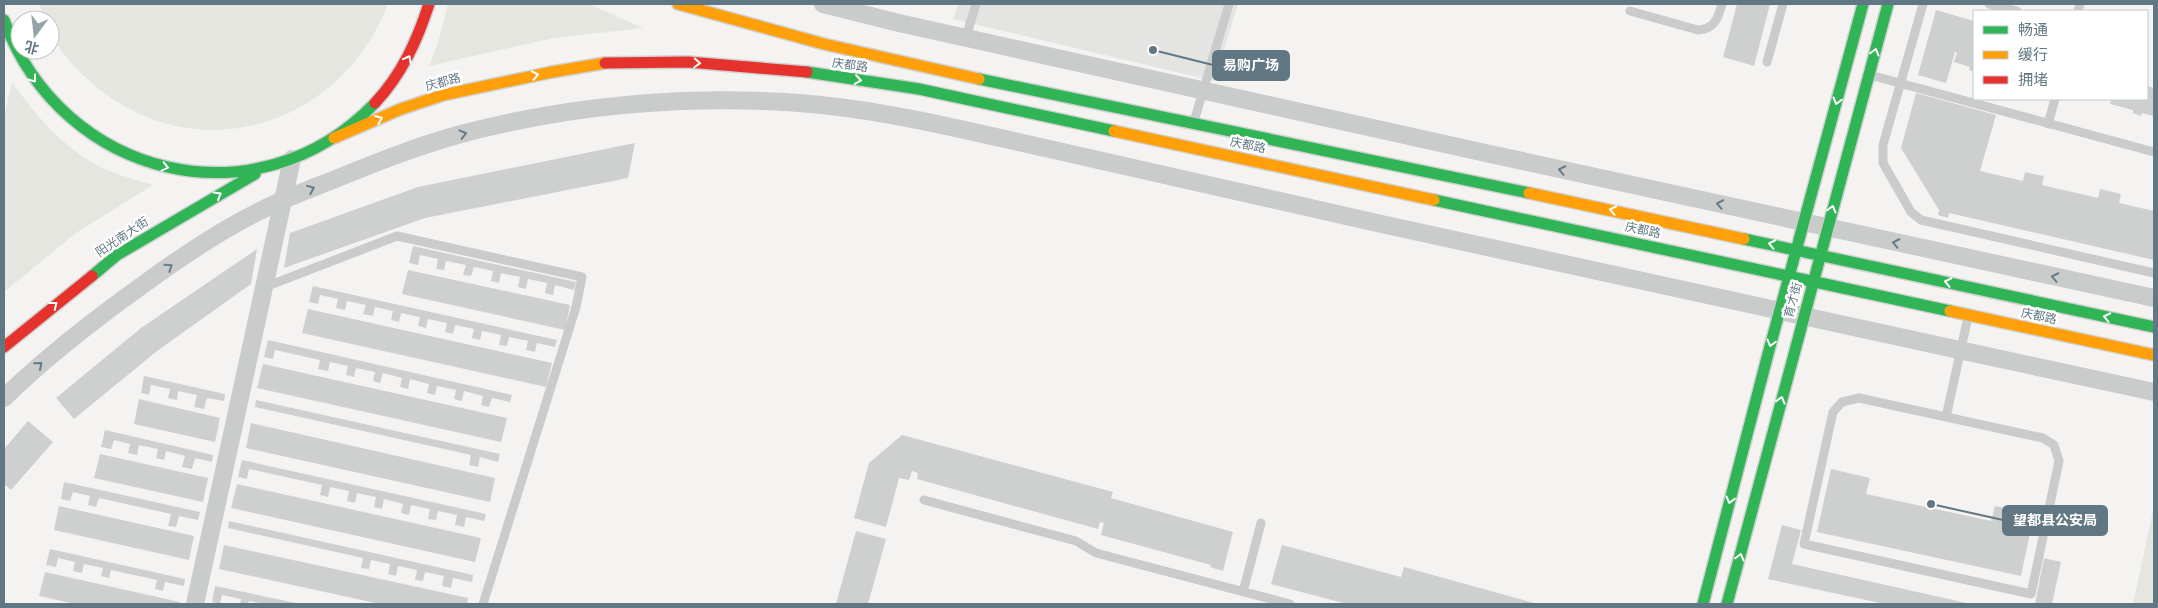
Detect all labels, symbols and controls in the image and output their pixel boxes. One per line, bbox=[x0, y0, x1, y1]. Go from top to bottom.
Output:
north arrow bbox=[10, 10, 60, 60]
legend bbox=[1973, 10, 2148, 100]
text: 畅通 bbox=[2018, 21, 2048, 38]
text: 北 bbox=[23, 38, 40, 57]
text: 缓行 bbox=[2018, 46, 2048, 63]
one-way arrow bbox=[1869, 48, 1880, 57]
callout: 易购广场 bbox=[1213, 51, 1289, 80]
one-way arrow bbox=[402, 55, 412, 64]
street label: 庆都路 bbox=[831, 56, 869, 74]
text: 易购广场 bbox=[1223, 57, 1279, 73]
one-way arrow bbox=[693, 58, 701, 69]
one-way arrow bbox=[531, 70, 540, 81]
street label: 庆都路 bbox=[424, 71, 462, 93]
text: 拥堵 bbox=[2018, 71, 2048, 88]
one-way arrow bbox=[28, 73, 36, 82]
one-way arrow bbox=[855, 74, 863, 85]
one-way arrow bbox=[1832, 97, 1843, 106]
one-way arrow bbox=[374, 115, 383, 125]
one-way arrow bbox=[459, 129, 467, 139]
street label: 庆都路 bbox=[1229, 134, 1267, 156]
one-way arrow bbox=[161, 161, 170, 172]
one-way arrow bbox=[1557, 165, 1566, 175]
one-way arrow bbox=[306, 185, 315, 195]
one-way arrow bbox=[213, 191, 222, 201]
one-way arrow bbox=[1716, 199, 1725, 210]
one-way arrow bbox=[1609, 205, 1617, 216]
one-way arrow bbox=[1827, 206, 1837, 214]
street label: 阳光南大街 bbox=[93, 214, 151, 260]
street label: 庆都路 bbox=[1624, 219, 1662, 241]
one-way arrow bbox=[1892, 238, 1901, 249]
one-way arrow bbox=[1767, 239, 1776, 250]
one-way arrow bbox=[163, 264, 172, 273]
one-way arrow bbox=[2051, 272, 2060, 283]
one-way arrow bbox=[1943, 277, 1952, 288]
street label: 育才街 bbox=[1782, 281, 1804, 319]
one-way arrow bbox=[48, 302, 57, 310]
street label: 庆都路 bbox=[2020, 305, 2058, 327]
one-way arrow bbox=[2102, 312, 2111, 323]
one-way arrow bbox=[1766, 338, 1777, 347]
one-way arrow bbox=[34, 362, 43, 371]
one-way arrow bbox=[1775, 396, 1785, 404]
one-way arrow bbox=[1725, 495, 1736, 504]
callout: 望都县公安局 bbox=[2003, 506, 2107, 535]
text: 望都县公安局 bbox=[2013, 512, 2097, 528]
one-way arrow bbox=[1734, 554, 1744, 562]

